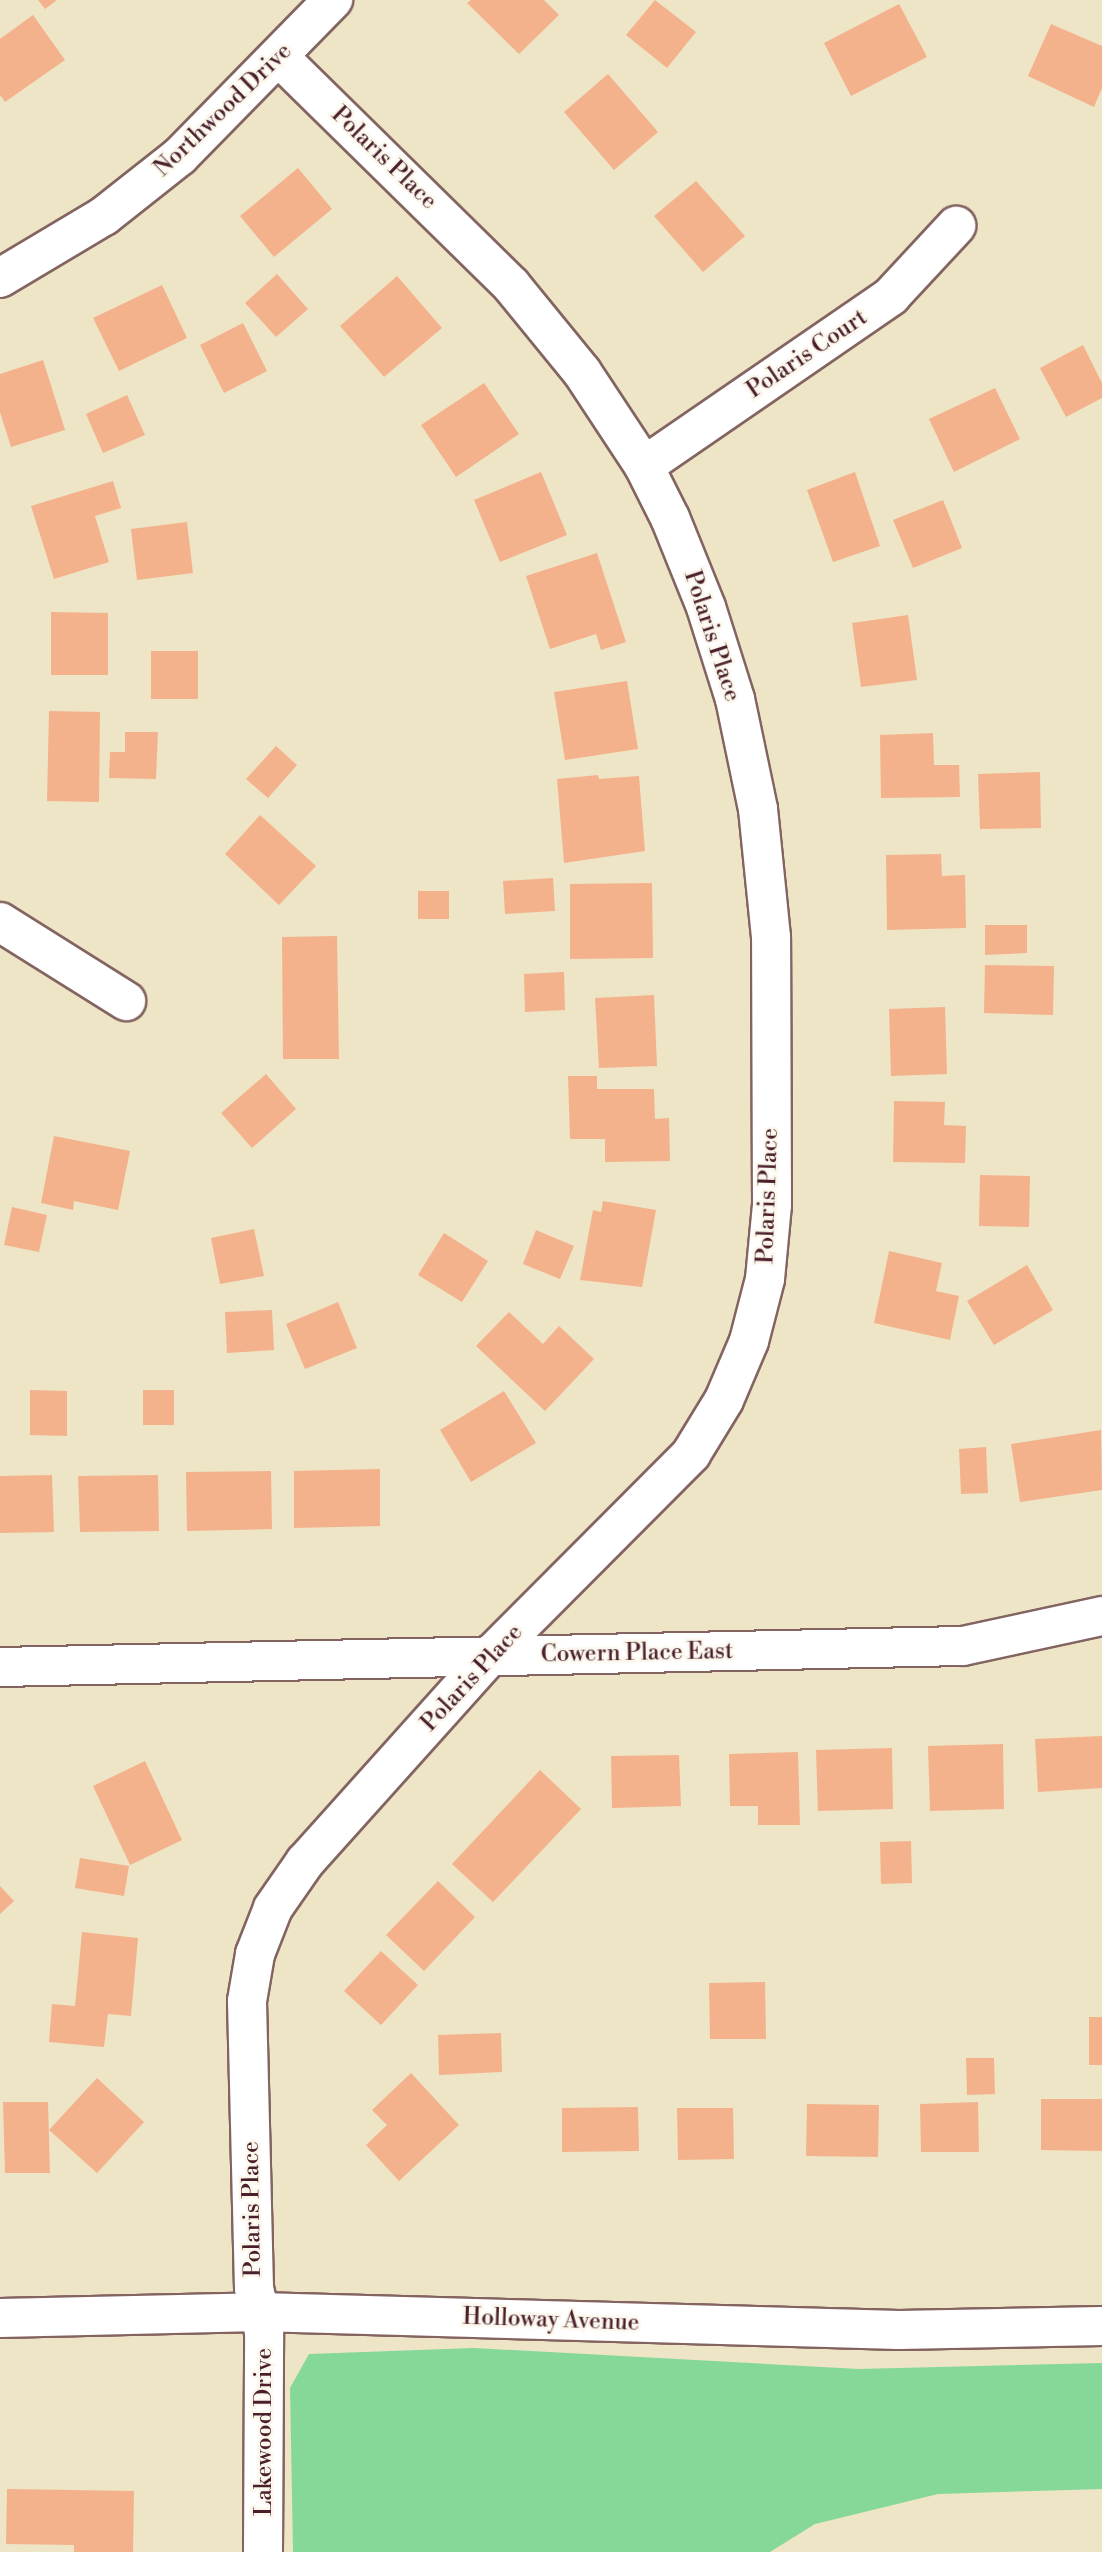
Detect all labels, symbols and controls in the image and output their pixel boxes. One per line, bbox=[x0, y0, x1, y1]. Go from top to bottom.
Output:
street label: Northwood Drive bbox=[149, 37, 297, 183]
street label: Polaris Place bbox=[326, 101, 442, 215]
street label: Polaris Court bbox=[742, 304, 872, 404]
street label: Polaris Place bbox=[678, 567, 746, 705]
street label: Polaris Place bbox=[752, 1128, 784, 1264]
street label: Polaris Place bbox=[416, 1619, 528, 1737]
street label: Cowern Place East bbox=[541, 1638, 733, 1668]
street label: Polaris Place bbox=[237, 2141, 267, 2277]
street label: Holloway Avenue bbox=[462, 2303, 640, 2337]
street label: Lakewood Drive bbox=[250, 2348, 278, 2516]

